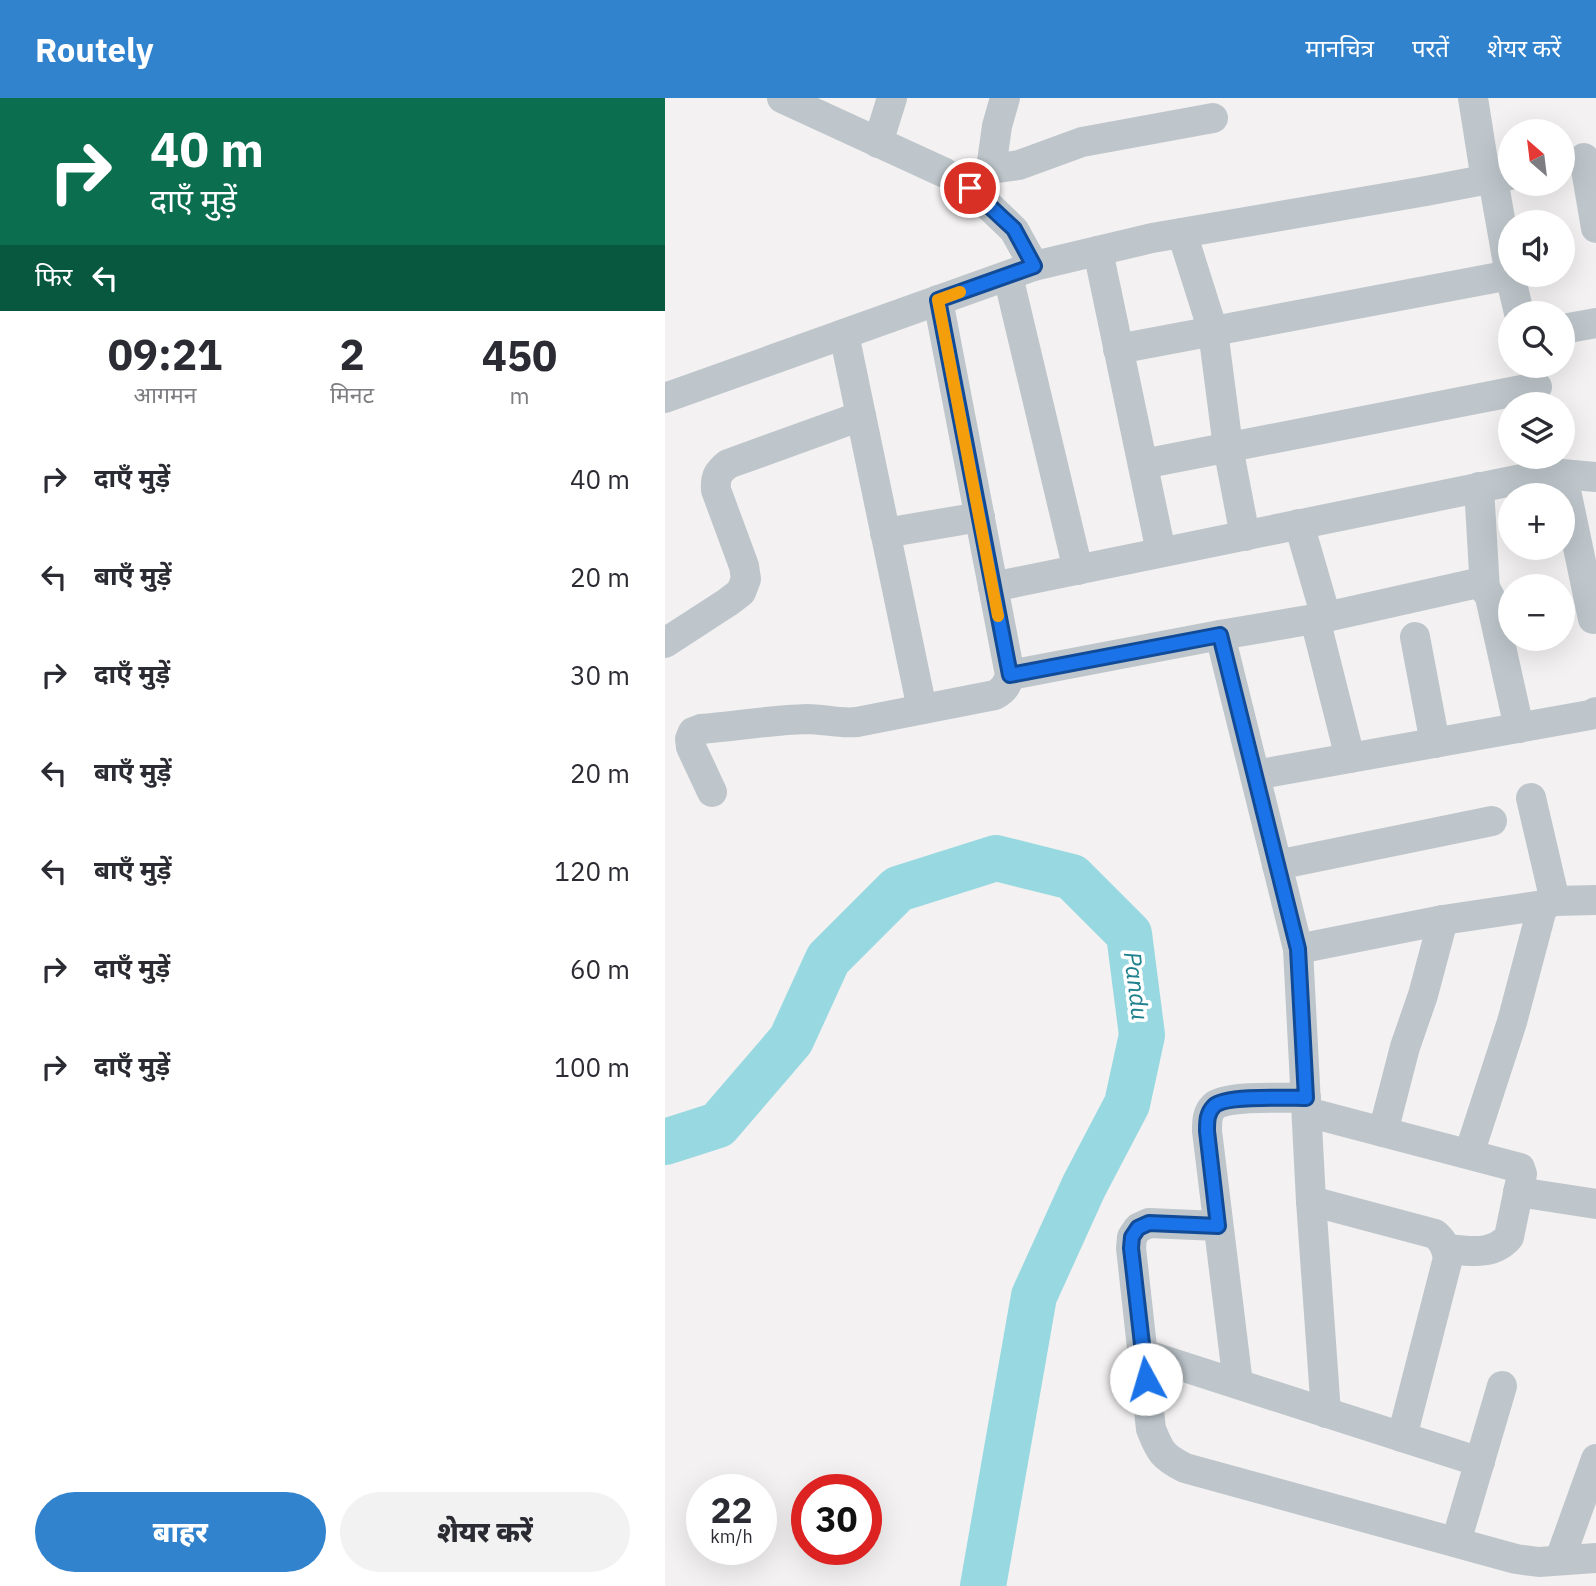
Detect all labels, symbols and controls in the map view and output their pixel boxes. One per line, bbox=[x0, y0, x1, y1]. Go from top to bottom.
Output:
text: Routely bbox=[35, 28, 154, 71]
text: मानचित्र bbox=[1305, 32, 1374, 64]
text: परतें bbox=[1412, 32, 1449, 64]
text: शेयर करें bbox=[1487, 32, 1561, 64]
text: 40 m bbox=[150, 117, 264, 180]
north arrow bbox=[1498, 119, 1575, 196]
map controls bbox=[1498, 119, 1575, 651]
icon: right bbox=[35, 126, 126, 217]
pin bbox=[940, 158, 1000, 218]
icon: arrive bbox=[951, 169, 989, 207]
text: दाएँ मुड़ें bbox=[150, 179, 237, 221]
button: sound bbox=[1498, 210, 1575, 287]
text: फिर bbox=[35, 259, 72, 293]
icon: left bbox=[86, 259, 124, 297]
button: search bbox=[1498, 301, 1575, 378]
text: 09:21 bbox=[108, 327, 222, 382]
text: 2 bbox=[339, 327, 365, 382]
text: 450 bbox=[482, 328, 557, 383]
text: आगमन bbox=[134, 379, 196, 409]
text: मिनट bbox=[330, 379, 374, 409]
text: m bbox=[509, 380, 530, 410]
button: layers bbox=[1498, 392, 1575, 469]
icon: right bbox=[35, 460, 73, 498]
text: दाएँ मुड़ें bbox=[94, 460, 170, 494]
text: 40 m bbox=[570, 462, 630, 496]
button: + bbox=[1498, 483, 1575, 560]
icon: left bbox=[35, 558, 73, 596]
text: बाएँ मुड़ें bbox=[94, 558, 171, 592]
text: 20 m bbox=[570, 560, 630, 594]
button: − bbox=[1498, 574, 1575, 651]
icon: right bbox=[35, 656, 73, 694]
text: दाएँ मुड़ें bbox=[94, 656, 170, 690]
text: 30 m bbox=[570, 658, 630, 692]
icon: left bbox=[35, 754, 73, 792]
text: बाएँ मुड़ें bbox=[94, 754, 171, 788]
text: 20 m bbox=[570, 756, 630, 790]
icon: left bbox=[35, 852, 73, 890]
text: बाएँ मुड़ें bbox=[94, 852, 171, 886]
text: 120 m bbox=[554, 854, 630, 888]
icon: right bbox=[35, 950, 73, 988]
text: दाएँ मुड़ें bbox=[94, 950, 170, 984]
water label: Pandu bbox=[1117, 950, 1157, 1022]
text: 60 m bbox=[570, 952, 630, 986]
icon: right bbox=[35, 1048, 73, 1086]
text: दाएँ मुड़ें bbox=[94, 1048, 170, 1082]
text: 100 m bbox=[554, 1050, 630, 1084]
position arrow bbox=[1109, 1342, 1183, 1416]
speed limit sign: 30 bbox=[791, 1474, 882, 1565]
text: 22 bbox=[710, 1487, 753, 1533]
button: बाहर bbox=[35, 1492, 326, 1572]
button: शेयर करें bbox=[340, 1492, 630, 1572]
text: km/h bbox=[710, 1525, 753, 1548]

